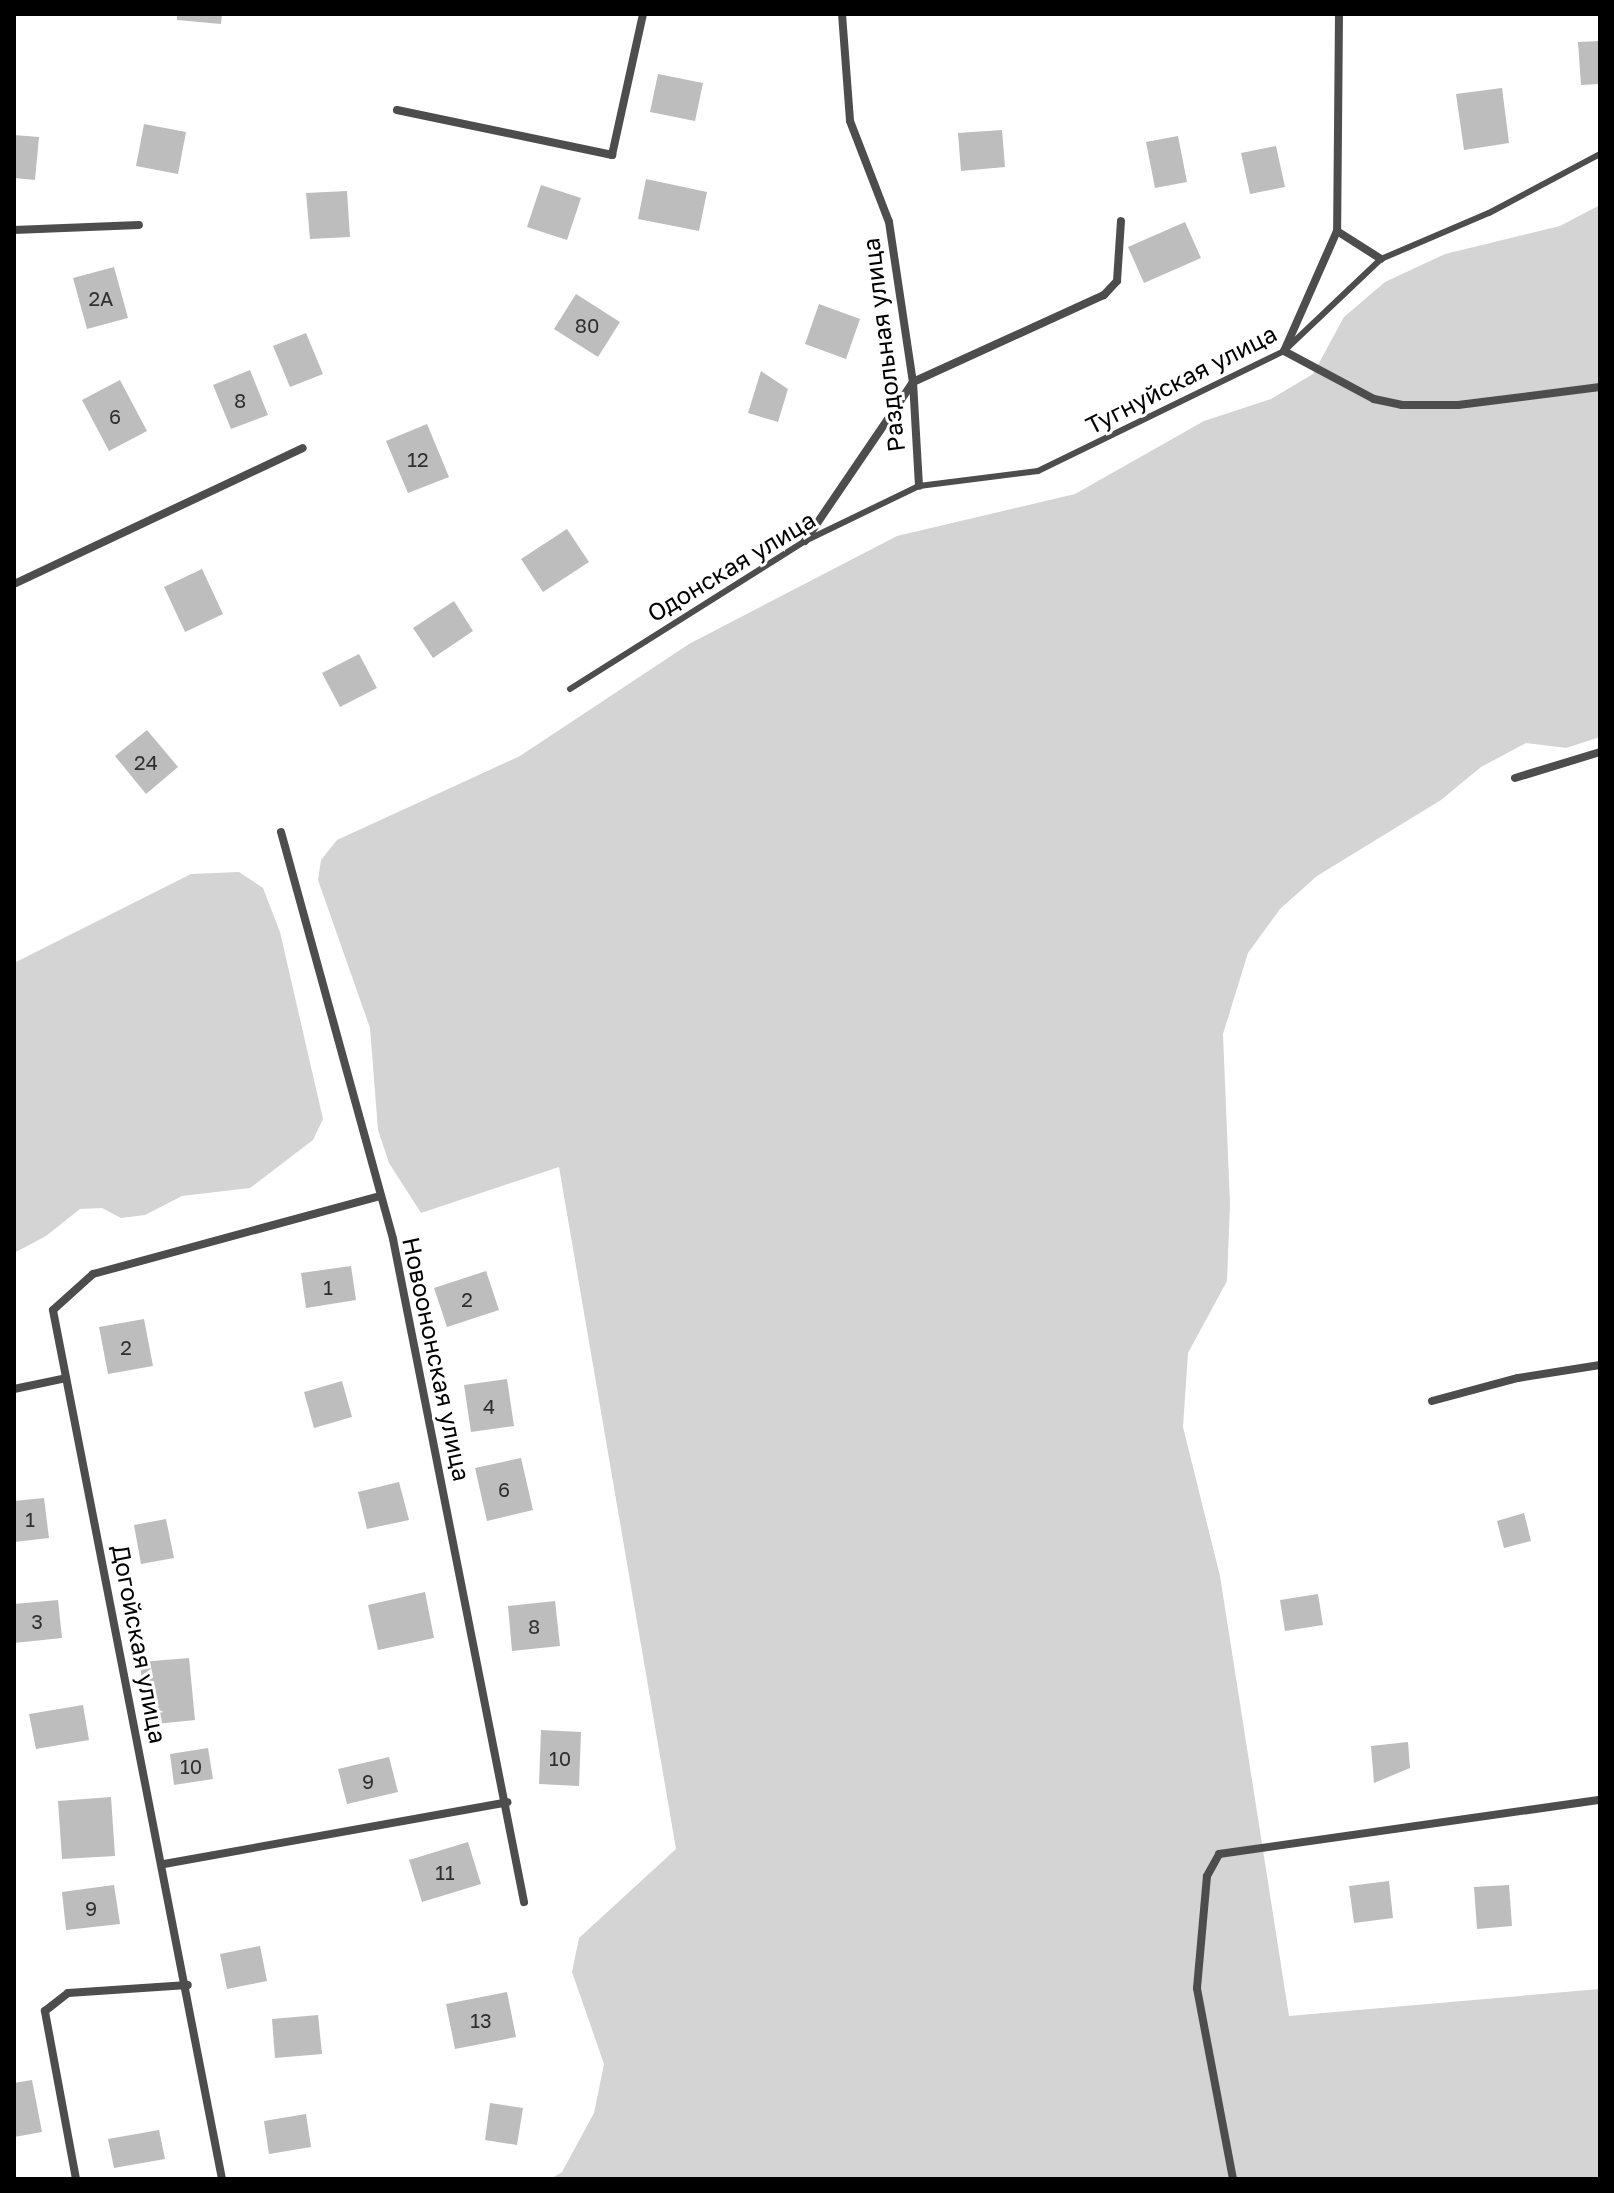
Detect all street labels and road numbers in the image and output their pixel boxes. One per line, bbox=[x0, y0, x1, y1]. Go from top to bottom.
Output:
street label: Раздольная улица bbox=[856, 236, 910, 454]
street label: Тугнуйская улица bbox=[1081, 318, 1281, 440]
street label: Одонская улица bbox=[642, 505, 820, 627]
street label: Новоононская улица bbox=[397, 1234, 477, 1484]
street label: Догойская улица bbox=[107, 1542, 173, 1746]

